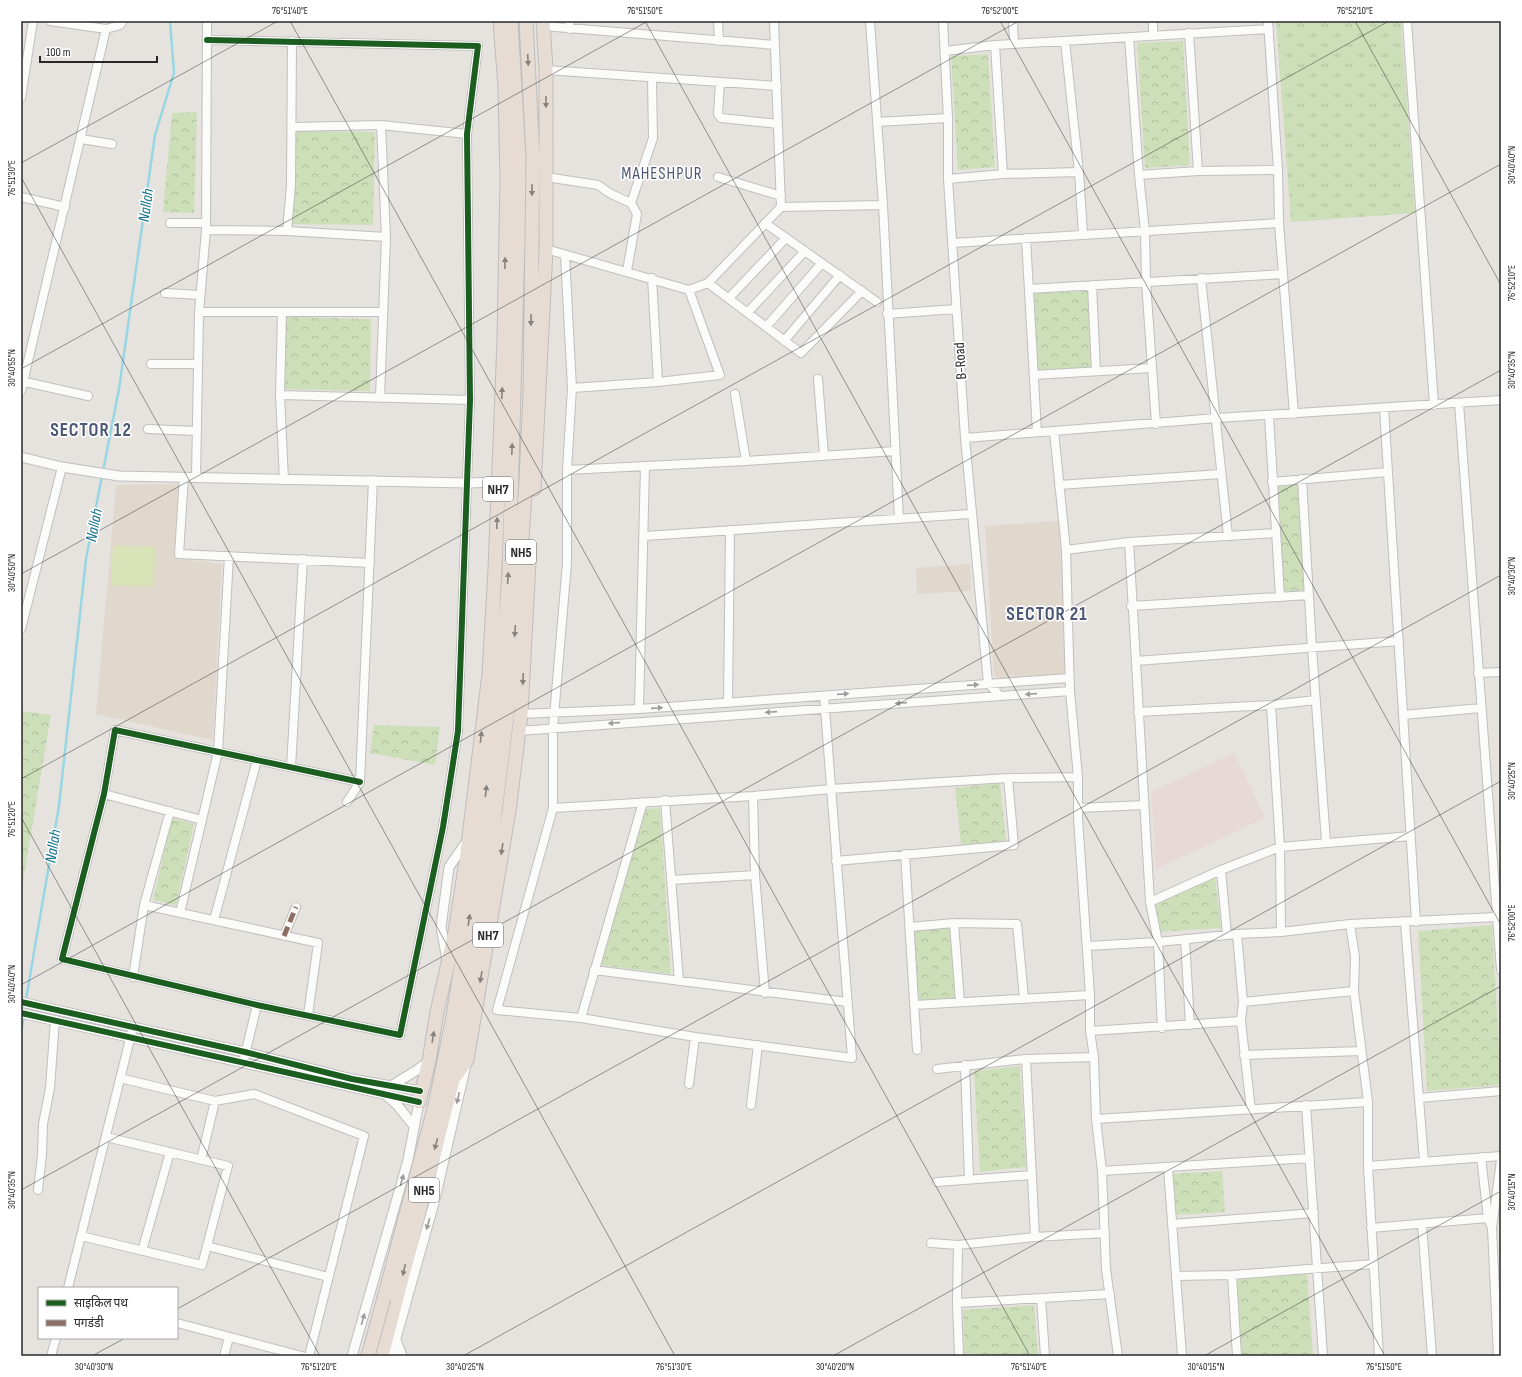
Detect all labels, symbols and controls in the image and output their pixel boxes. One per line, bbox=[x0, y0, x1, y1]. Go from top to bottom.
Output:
text: 76°51'40"E bbox=[272, 5, 308, 17]
text: 76°51'50"E bbox=[627, 5, 663, 17]
text: 76°52'00"E bbox=[981, 5, 1019, 17]
text: 76°52'10"E bbox=[1337, 5, 1373, 17]
scale bar bbox=[40, 38, 157, 64]
text: 100 m bbox=[46, 45, 71, 60]
one-way arrow bbox=[525, 54, 531, 67]
one-way arrow bbox=[543, 96, 549, 109]
text: 30°40'40"N bbox=[1506, 146, 1518, 184]
text: 76°51'30"E bbox=[6, 160, 18, 196]
district label: MAHESHPUR bbox=[621, 164, 703, 184]
one-way arrow bbox=[529, 184, 535, 197]
water label: Nallah bbox=[135, 187, 158, 223]
one-way arrow bbox=[502, 256, 508, 269]
text: 76°52'10"E bbox=[1506, 265, 1518, 301]
one-way arrow bbox=[528, 314, 534, 327]
street label: B-Road bbox=[950, 342, 971, 380]
text: 30°40'55"N bbox=[6, 349, 18, 387]
text: 30°40'35"N bbox=[1506, 351, 1518, 389]
one-way arrow bbox=[498, 387, 505, 399]
district label: SECTOR 12 bbox=[50, 419, 132, 442]
one-way arrow bbox=[509, 443, 516, 455]
road number: NH7 bbox=[483, 477, 513, 501]
water label: Nallah bbox=[82, 507, 107, 544]
one-way arrow bbox=[494, 516, 500, 529]
road number: NH5 bbox=[506, 540, 536, 564]
text: 30°40'50"N bbox=[6, 554, 18, 592]
text: 30°40'30"N bbox=[1506, 557, 1518, 595]
one-way arrow bbox=[505, 572, 512, 584]
district label: SECTOR 21 bbox=[1006, 603, 1088, 626]
one-way arrow bbox=[512, 625, 519, 637]
one-way arrow bbox=[519, 673, 526, 685]
one-way arrow bbox=[967, 681, 979, 688]
one-way arrow bbox=[1025, 690, 1037, 697]
one-way arrow bbox=[837, 691, 849, 698]
one-way arrow bbox=[895, 699, 907, 706]
one-way arrow bbox=[651, 704, 664, 711]
one-way arrow bbox=[765, 708, 777, 715]
one-way arrow bbox=[608, 720, 620, 727]
one-way arrow bbox=[478, 730, 484, 743]
text: 30°40'25"N bbox=[1506, 762, 1518, 800]
one-way arrow bbox=[483, 785, 490, 797]
text: 76°51'20"E bbox=[6, 801, 18, 837]
water label: Nallah bbox=[41, 828, 66, 864]
one-way arrow bbox=[499, 843, 505, 855]
text: 76°52'00"E bbox=[1506, 904, 1518, 942]
one-way arrow bbox=[466, 914, 472, 926]
road number: NH7 bbox=[473, 923, 503, 947]
text: 30°40'40"N bbox=[6, 965, 18, 1003]
one-way arrow bbox=[478, 971, 484, 983]
one-way arrow bbox=[430, 1031, 436, 1043]
one-way arrow bbox=[455, 1092, 461, 1104]
one-way arrow bbox=[433, 1139, 439, 1151]
text: 30°40'35"N bbox=[6, 1171, 18, 1209]
text: 30°40'15"N bbox=[1506, 1173, 1518, 1211]
one-way arrow bbox=[399, 1174, 405, 1186]
road number: NH5 bbox=[409, 1178, 439, 1202]
one-way arrow bbox=[425, 1219, 431, 1231]
one-way arrow bbox=[400, 1264, 406, 1276]
legend bbox=[38, 1287, 178, 1339]
text: साइकिल पथ bbox=[74, 1295, 128, 1311]
one-way arrow bbox=[360, 1312, 366, 1324]
text: पगडंडी bbox=[74, 1315, 104, 1331]
text: 30°40'30"N bbox=[75, 1361, 113, 1373]
text: 76°51'20"E bbox=[301, 1361, 337, 1373]
text: 30°40'25"N bbox=[446, 1361, 484, 1373]
text: 76°51'30"E bbox=[656, 1361, 692, 1373]
text: 30°40'20"N bbox=[816, 1361, 854, 1373]
text: 76°51'40"E bbox=[1011, 1361, 1047, 1373]
text: 30°40'15"N bbox=[1187, 1361, 1225, 1373]
text: 76°51'50"E bbox=[1366, 1361, 1402, 1373]

